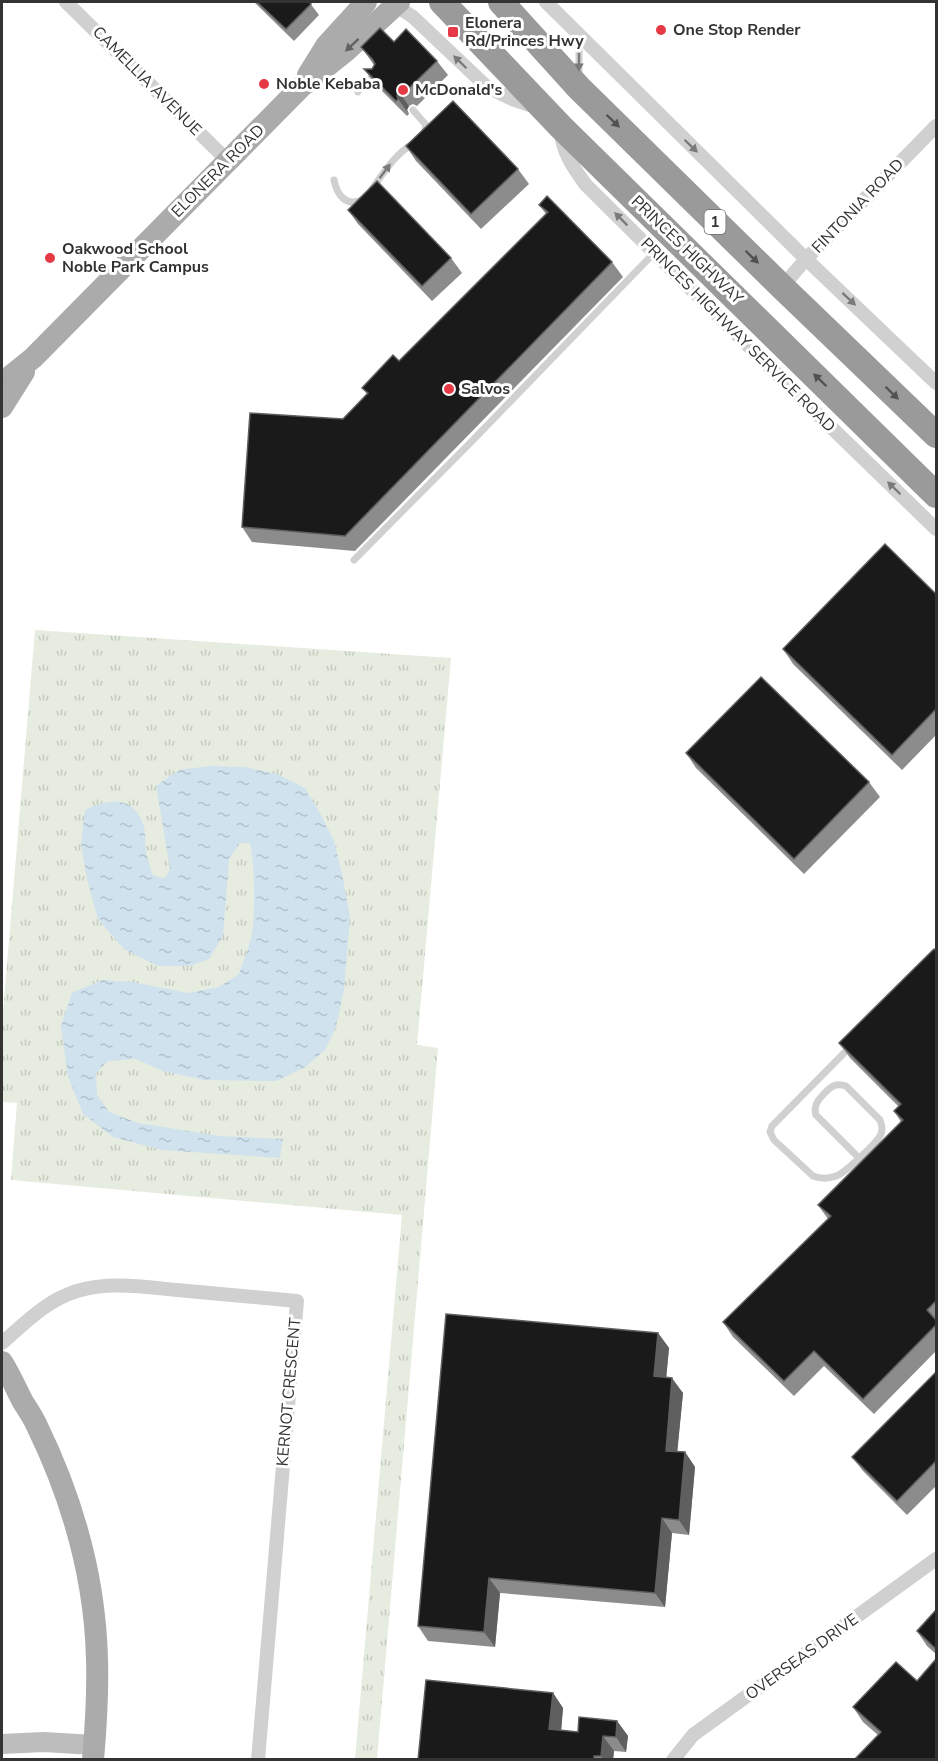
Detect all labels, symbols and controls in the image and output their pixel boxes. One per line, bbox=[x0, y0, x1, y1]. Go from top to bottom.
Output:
place label: Elonera Rd/Princes Hwy bbox=[465, 12, 584, 52]
place label: One Stop Render bbox=[673, 19, 801, 41]
street label: CAMELLIA AVENUE bbox=[87, 21, 207, 141]
marker: One Stop Render bbox=[654, 23, 668, 37]
marker: Elonera Rd/Princes Hwy bbox=[446, 25, 460, 39]
one-way arrow bbox=[345, 38, 360, 51]
one-way arrow bbox=[574, 53, 584, 72]
one-way arrow bbox=[453, 55, 468, 69]
place label: Noble Kebaba bbox=[276, 73, 381, 95]
marker: Noble Kebaba bbox=[257, 77, 271, 91]
place label: McDonald's bbox=[415, 79, 502, 101]
marker: McDonald's bbox=[396, 83, 410, 97]
one-way arrow bbox=[605, 113, 619, 127]
street label: ELONERA ROAD bbox=[167, 120, 269, 222]
one-way arrow bbox=[684, 139, 698, 153]
street label: FINTONIA ROAD bbox=[807, 154, 909, 258]
one-way arrow bbox=[379, 163, 391, 179]
street label: PRINCES HIGHWAY bbox=[626, 191, 748, 310]
road number: 1 bbox=[704, 210, 726, 234]
one-way arrow bbox=[614, 213, 628, 227]
street label: PRINCES HIGHWAY SERVICE ROAD bbox=[636, 233, 840, 437]
place label: Oakwood School Noble Park Campus bbox=[62, 238, 209, 278]
one-way arrow bbox=[744, 250, 758, 264]
marker: Oakwood School Noble Park Campus bbox=[43, 251, 57, 265]
one-way arrow bbox=[841, 292, 855, 306]
one-way arrow bbox=[813, 374, 827, 388]
place label: Salvos bbox=[461, 378, 510, 400]
marker: Salvos bbox=[442, 382, 456, 396]
one-way arrow bbox=[885, 385, 899, 399]
one-way arrow bbox=[888, 482, 902, 496]
street label: KERNOT CRESCENT bbox=[272, 1316, 306, 1467]
street label: OVERSEAS DRIVE bbox=[741, 1609, 863, 1705]

